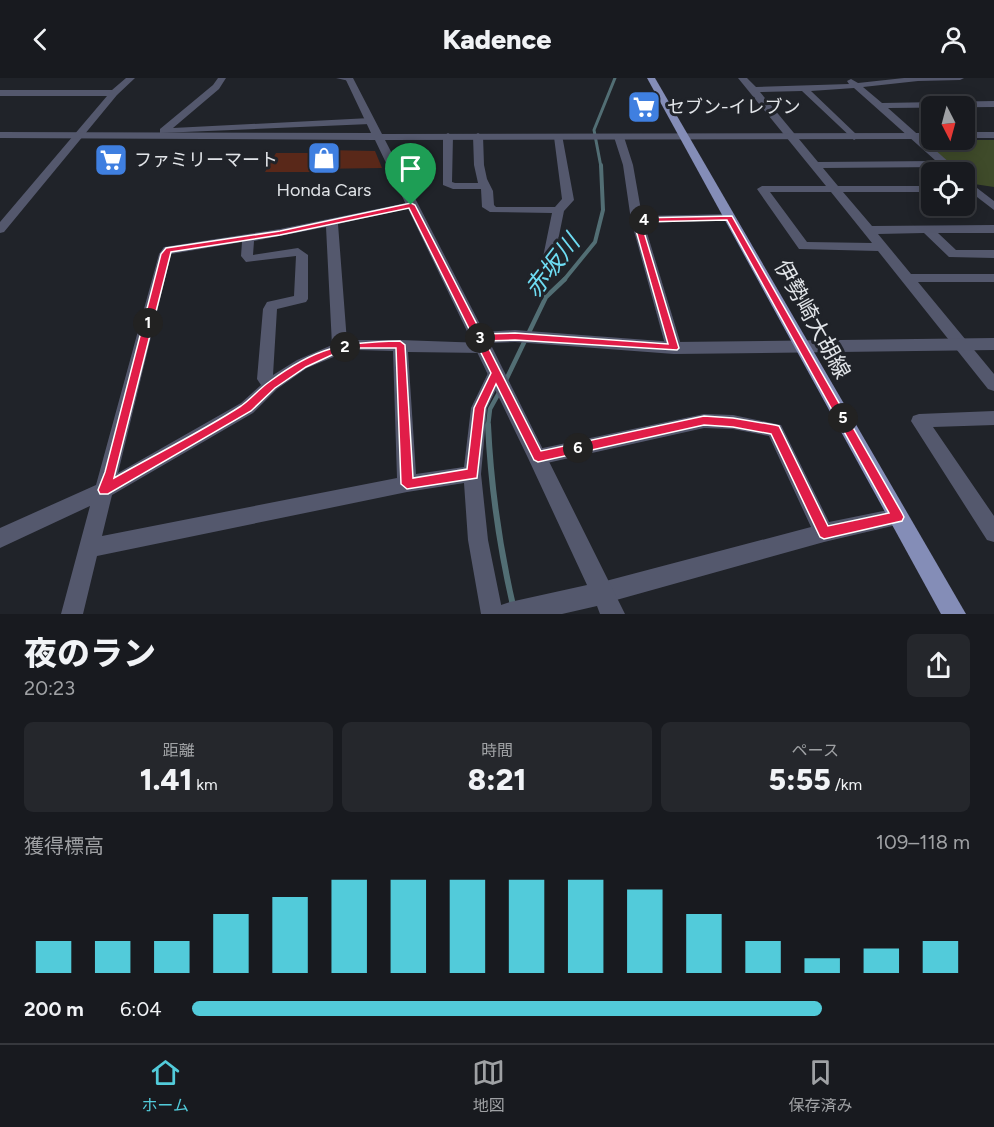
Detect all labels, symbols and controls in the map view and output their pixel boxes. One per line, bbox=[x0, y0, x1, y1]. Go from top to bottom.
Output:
icon: back bbox=[24, 23, 57, 56]
text: Kadence bbox=[443, 23, 551, 56]
icon: person bbox=[937, 23, 970, 56]
supermarket icon: セブン-イレブン bbox=[626, 89, 662, 125]
place label: セブン-イレブン bbox=[667, 96, 801, 118]
north arrow bbox=[921, 96, 975, 150]
map controls bbox=[921, 96, 975, 216]
shop icon: Honda Cars bbox=[306, 140, 342, 176]
supermarket icon: ファミリーマート bbox=[93, 142, 129, 178]
pin bbox=[385, 143, 436, 205]
place label: ファミリーマート bbox=[134, 149, 278, 171]
icon: arrive bbox=[394, 152, 427, 185]
button: locate bbox=[921, 162, 975, 216]
place label: Honda Cars bbox=[277, 179, 371, 201]
pin: 4 bbox=[629, 205, 659, 235]
text: 4 bbox=[639, 210, 649, 229]
water label: 赤坂川 bbox=[518, 226, 587, 303]
street label: 伊勢崎大胡線 bbox=[769, 255, 856, 384]
pin: 1 bbox=[133, 308, 163, 338]
text: 1 bbox=[145, 313, 151, 332]
pin: 3 bbox=[465, 323, 495, 353]
text: 3 bbox=[476, 328, 484, 347]
pin: 2 bbox=[330, 332, 360, 362]
text: 2 bbox=[340, 337, 350, 356]
pin: 5 bbox=[828, 403, 858, 433]
text: 5 bbox=[838, 408, 848, 427]
pin: 6 bbox=[563, 433, 593, 463]
text: 6 bbox=[573, 438, 583, 457]
text: 夜のラン bbox=[24, 634, 156, 673]
button: share bbox=[907, 634, 970, 697]
text: 20:23 bbox=[24, 676, 75, 700]
text: 距離 bbox=[163, 741, 195, 760]
text: 時間 bbox=[481, 741, 513, 760]
text: ペース bbox=[792, 741, 839, 760]
text: 1.41 bbox=[140, 761, 192, 798]
text: 8:21 bbox=[468, 761, 526, 798]
text: 5:55 bbox=[768, 761, 831, 798]
text: km bbox=[192, 775, 218, 794]
text: /km bbox=[831, 775, 862, 794]
text: 109–118 m bbox=[876, 830, 970, 854]
text: 獲得標高 bbox=[24, 834, 104, 858]
text: 200 m bbox=[24, 997, 84, 1021]
text: 6:04 bbox=[120, 997, 162, 1021]
tab: ホーム bbox=[142, 1056, 189, 1116]
tab: 地図 bbox=[472, 1056, 505, 1116]
tab: 保存済み bbox=[788, 1056, 852, 1116]

